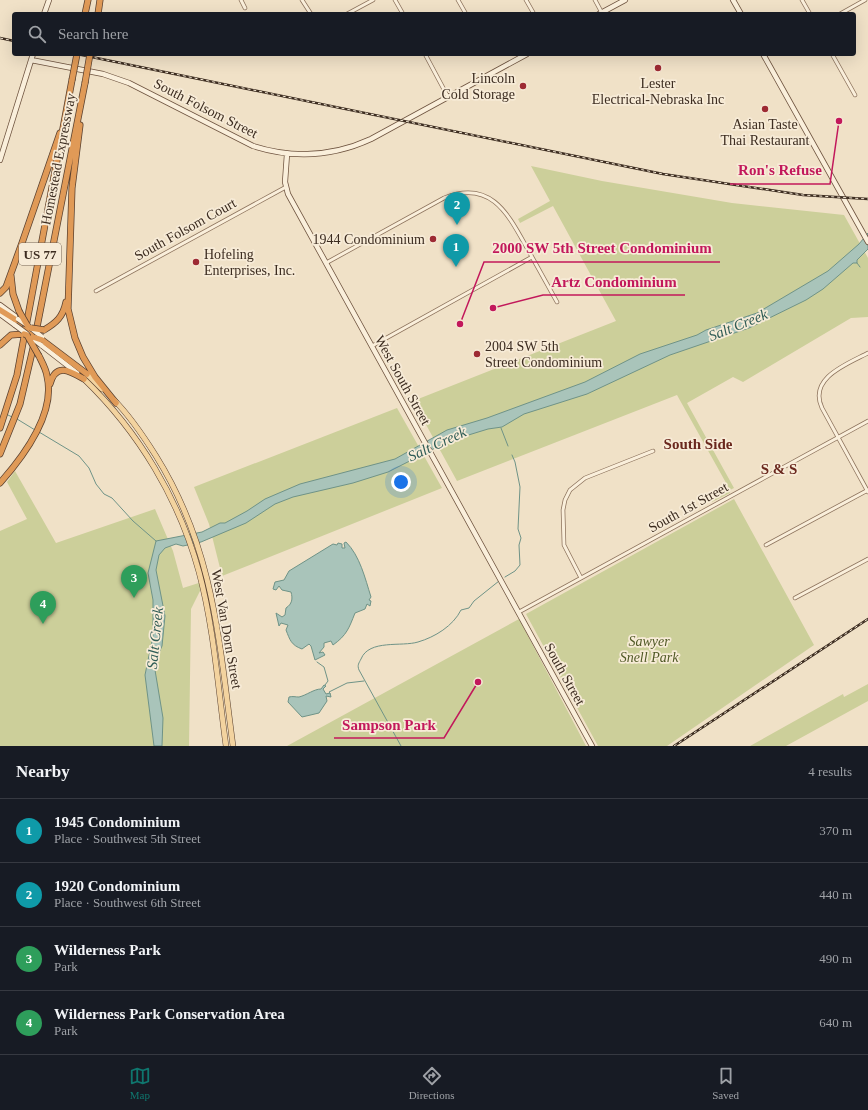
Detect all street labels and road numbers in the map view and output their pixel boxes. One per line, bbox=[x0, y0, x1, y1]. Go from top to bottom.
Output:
street label: South Folsom Street bbox=[151, 76, 260, 141]
street label: Homestead Expressway bbox=[38, 92, 79, 226]
street label: South Folsom Court bbox=[132, 195, 239, 264]
road number: US 77 bbox=[19, 243, 61, 265]
street label: West South Street bbox=[372, 333, 433, 428]
street label: South 1st Street bbox=[646, 479, 731, 535]
street label: West Van Dorn Street bbox=[209, 568, 244, 690]
street label: South Street bbox=[541, 641, 588, 708]

